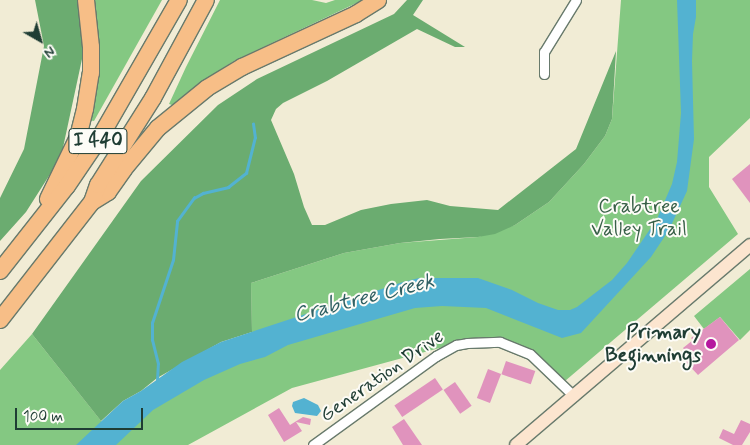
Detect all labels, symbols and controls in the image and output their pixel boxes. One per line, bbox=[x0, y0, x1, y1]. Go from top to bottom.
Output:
north arrow bbox=[15, 15, 65, 65]
text: N bbox=[40, 42, 58, 62]
road number: I 440 bbox=[68, 124, 128, 158]
park label: Crabtree Valley Trail bbox=[593, 195, 685, 242]
water label: Crabtree Creek bbox=[291, 268, 437, 328]
place label: Primary Beginnings bbox=[605, 320, 701, 367]
street label: Generation Drive bbox=[316, 325, 448, 427]
marker: Primary Beginnings bbox=[705, 338, 717, 350]
scale bar bbox=[18, 398, 145, 430]
text: 100 m bbox=[23, 407, 63, 427]

